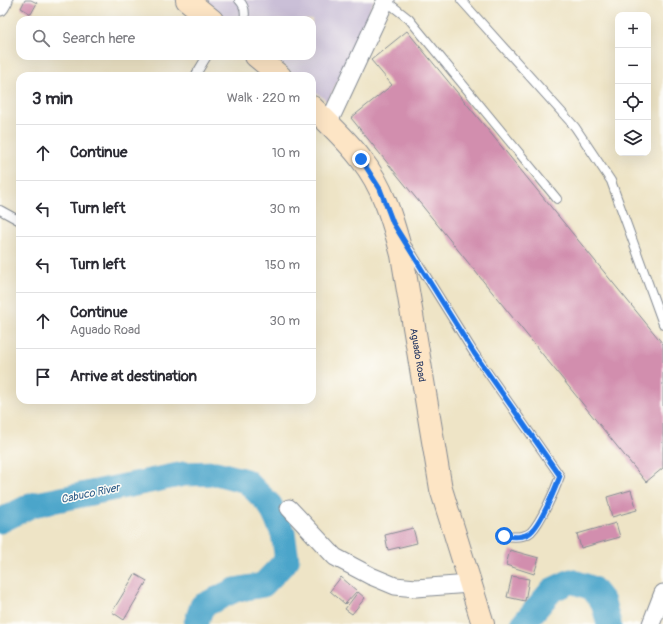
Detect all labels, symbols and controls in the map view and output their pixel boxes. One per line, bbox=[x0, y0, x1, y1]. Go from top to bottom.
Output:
map controls bbox=[615, 12, 651, 156]
button: + bbox=[615, 12, 651, 48]
search box bbox=[16, 16, 316, 60]
icon: search bbox=[30, 27, 52, 49]
text: Search here bbox=[62, 29, 135, 48]
button: − bbox=[615, 48, 651, 84]
button: locate bbox=[615, 84, 651, 120]
text: 3 min bbox=[32, 88, 73, 109]
text: Walk · 220 m bbox=[227, 90, 300, 106]
button: layers bbox=[615, 120, 651, 156]
icon: ahead bbox=[32, 142, 54, 164]
text: Continue bbox=[70, 143, 128, 162]
text: 10 m bbox=[272, 145, 300, 161]
route end bbox=[352, 150, 370, 168]
icon: left bbox=[32, 198, 54, 220]
text: Turn left bbox=[70, 199, 126, 218]
text: 30 m bbox=[270, 201, 300, 217]
icon: left bbox=[32, 254, 54, 276]
text: Turn left bbox=[70, 255, 126, 274]
text: 150 m bbox=[265, 257, 300, 273]
text: Continue bbox=[70, 303, 128, 322]
icon: ahead bbox=[32, 310, 54, 332]
text: 30 m bbox=[270, 313, 300, 329]
text: Aguado Road bbox=[70, 322, 140, 338]
street label: Aguado Road bbox=[407, 327, 428, 383]
icon: arrive bbox=[32, 366, 54, 388]
text: Arrive at destination bbox=[70, 367, 197, 386]
water label: Cabuco River bbox=[60, 480, 123, 506]
route start bbox=[495, 527, 513, 545]

